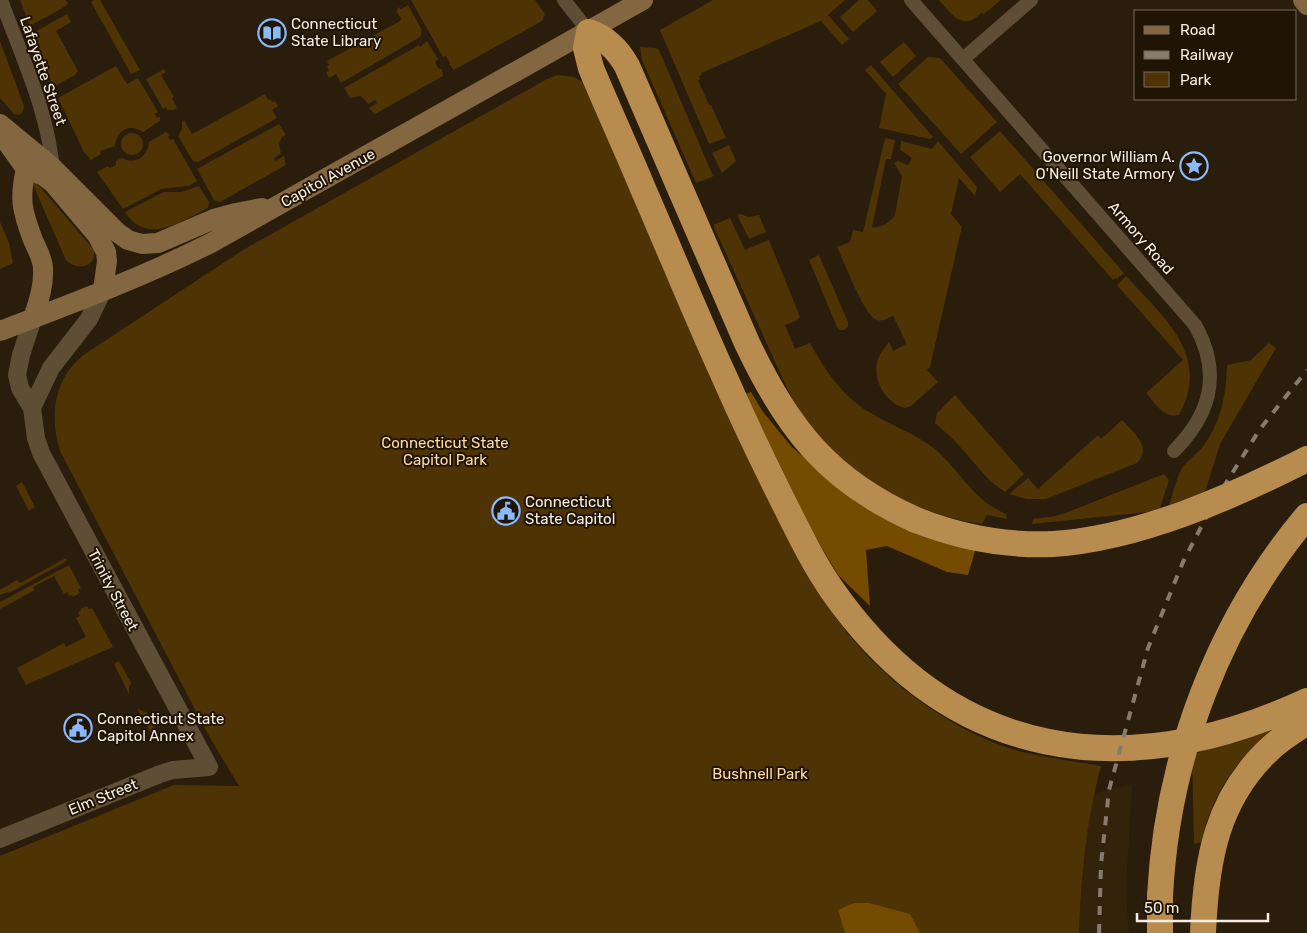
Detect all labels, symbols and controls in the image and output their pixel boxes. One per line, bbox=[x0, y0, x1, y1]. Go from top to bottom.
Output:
legend bbox=[1134, 10, 1297, 100]
street label: Lafayette Street bbox=[16, 14, 70, 128]
place label: Connecticut State Library bbox=[291, 15, 381, 50]
library icon: Connecticut State Library bbox=[257, 18, 287, 48]
text: Road bbox=[1180, 21, 1216, 39]
text: Railway bbox=[1180, 46, 1234, 64]
text: Park bbox=[1180, 71, 1211, 89]
street label: Capitol Avenue bbox=[278, 145, 378, 211]
place label: Governor William A. O'Neill State Armory bbox=[1036, 148, 1175, 183]
place icon: Governor William A. O'Neill State Armory bbox=[1179, 151, 1209, 181]
street label: Armory Road bbox=[1105, 198, 1177, 278]
park label: Connecticut State Capitol Park bbox=[381, 434, 509, 469]
place label: Connecticut State Capitol bbox=[525, 493, 615, 528]
public building icon: Connecticut State Capitol bbox=[491, 496, 521, 526]
street label: Trinity Street bbox=[84, 546, 142, 634]
place label: Connecticut State Capitol Annex bbox=[97, 710, 224, 745]
public building icon: Connecticut State Capitol Annex bbox=[63, 713, 93, 743]
park label: Bushnell Park bbox=[712, 765, 808, 783]
street label: Elm Street bbox=[66, 775, 140, 819]
scale bar bbox=[1137, 890, 1268, 922]
text: 50 m bbox=[1144, 899, 1179, 917]

